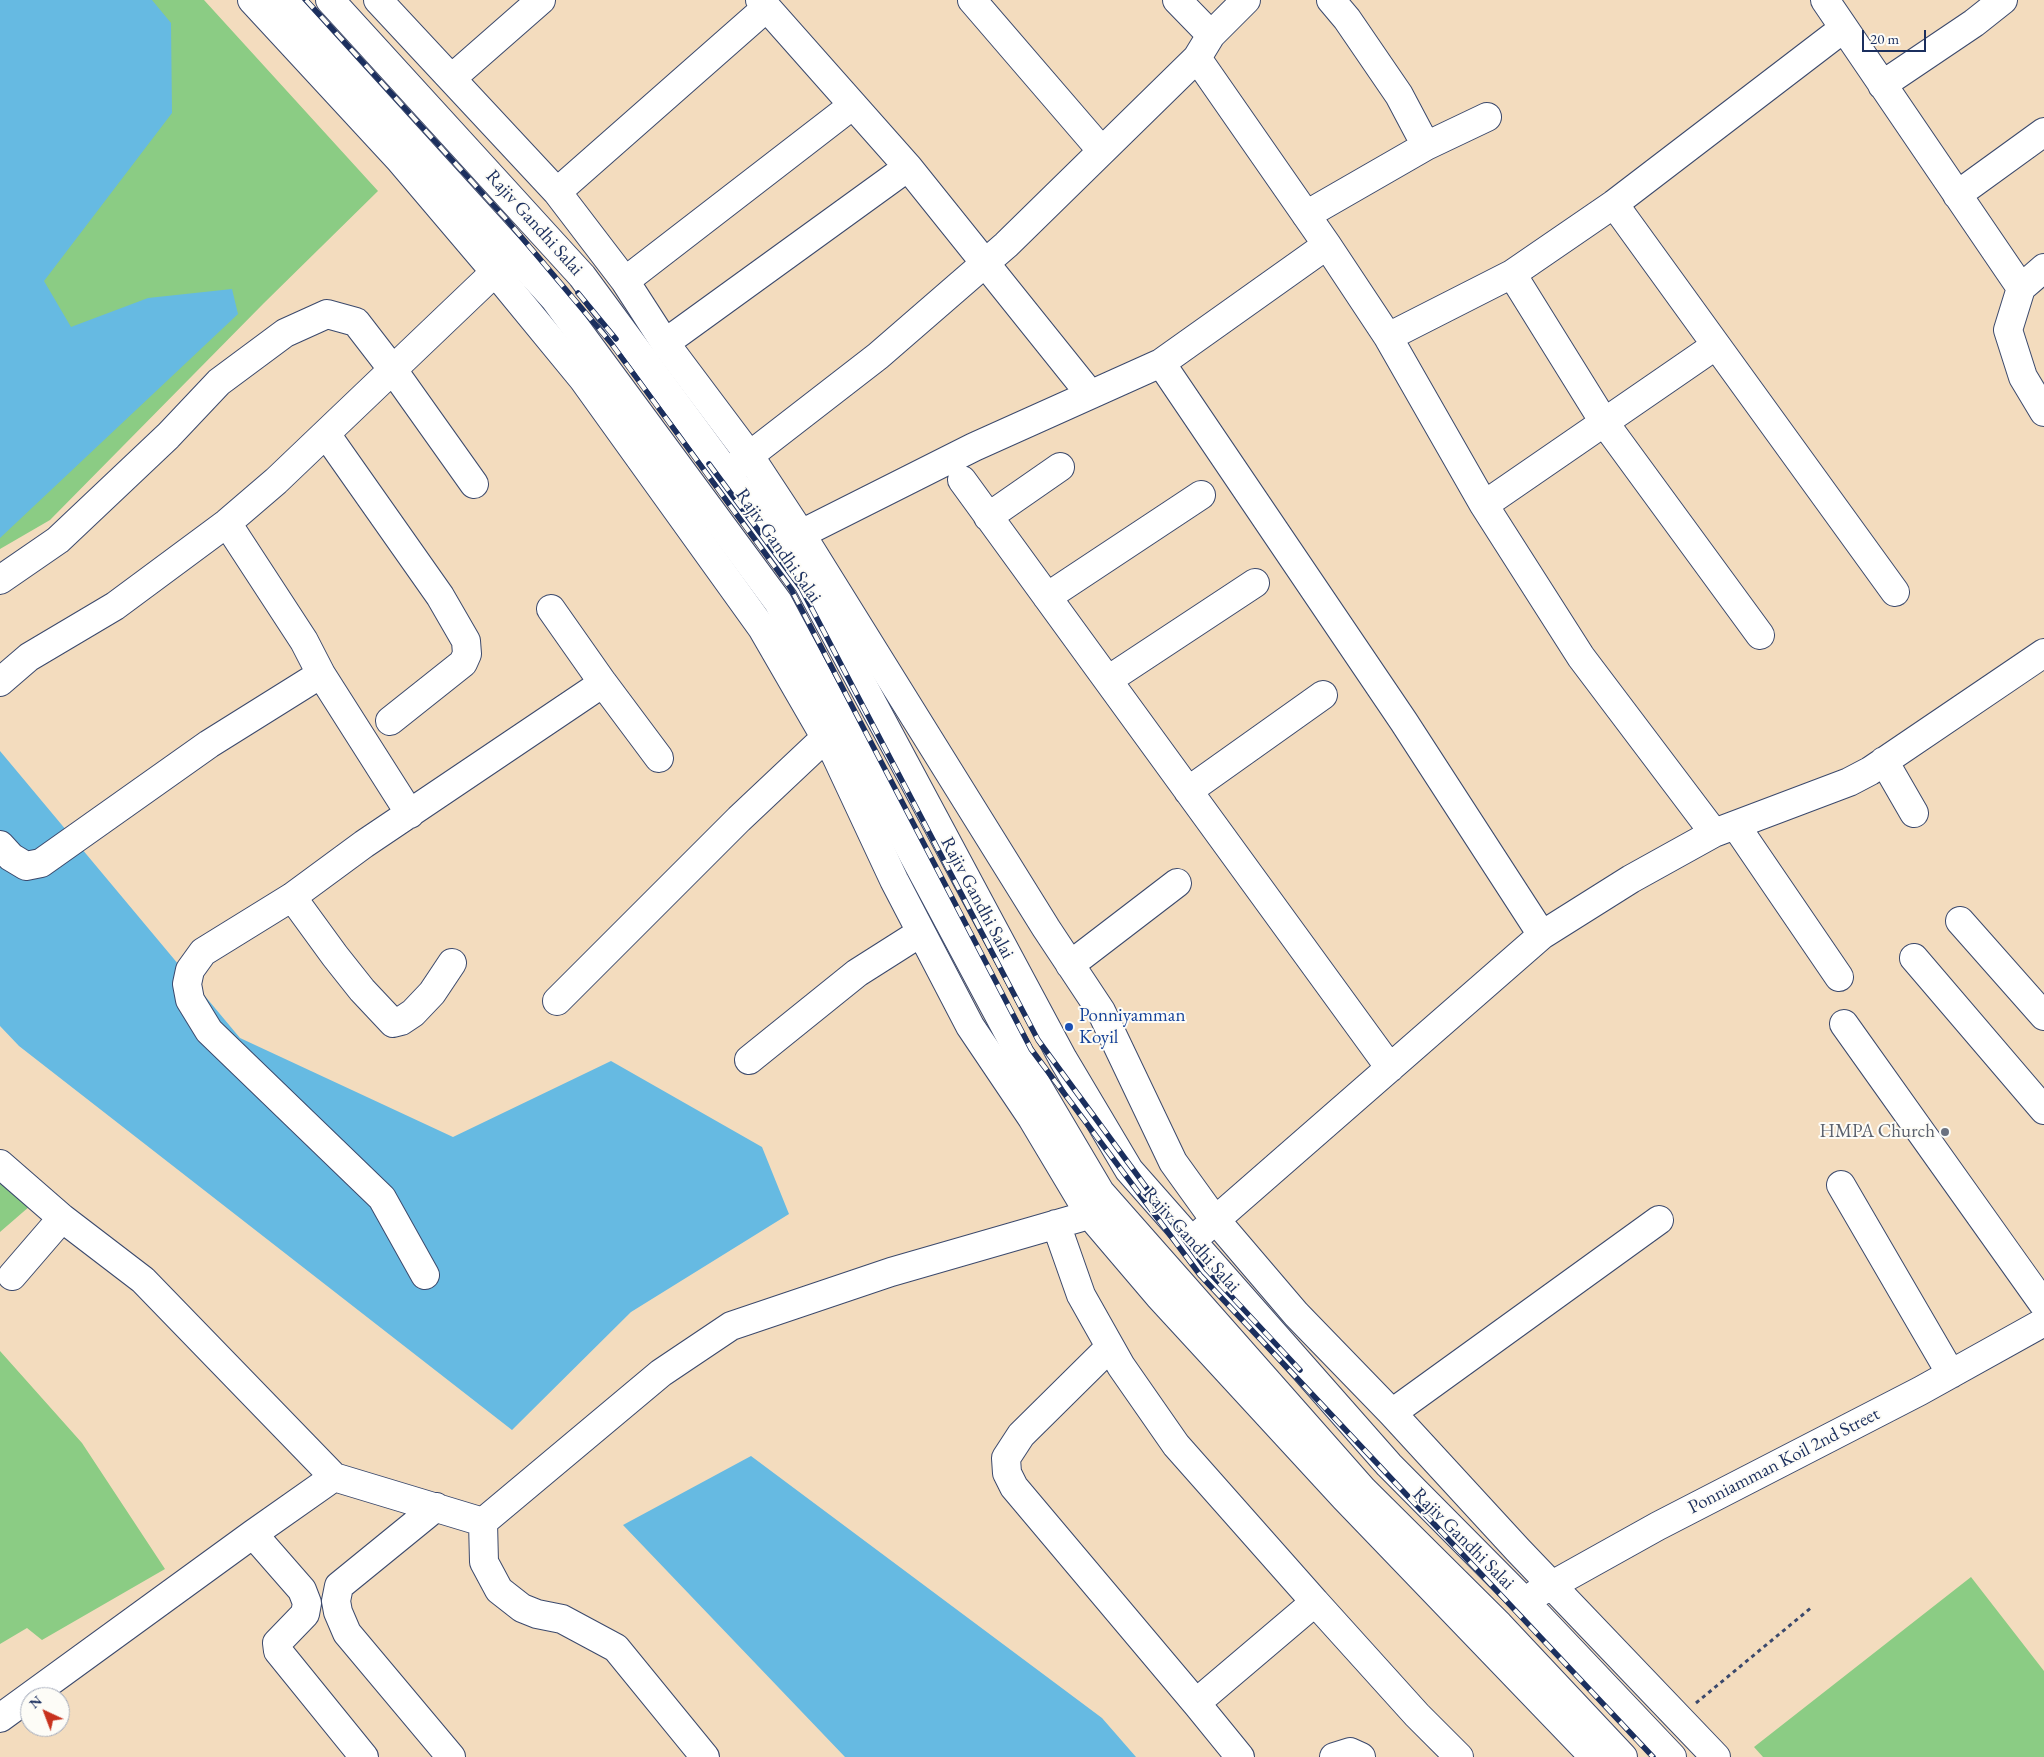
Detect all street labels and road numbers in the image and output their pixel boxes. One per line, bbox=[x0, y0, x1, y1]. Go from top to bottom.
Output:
street label: Rajiv Gandhi Salai bbox=[481, 165, 587, 281]
street label: Rajiv Gandhi Salai bbox=[730, 484, 826, 608]
street label: Rajiv Gandhi Salai bbox=[935, 833, 1019, 963]
street label: Rajiv Gandhi Salai bbox=[1138, 1182, 1244, 1298]
street label: Ponniamman Koil 2nd Street bbox=[1684, 1403, 1884, 1519]
street label: Rajiv Gandhi Salai bbox=[1407, 1483, 1519, 1595]

